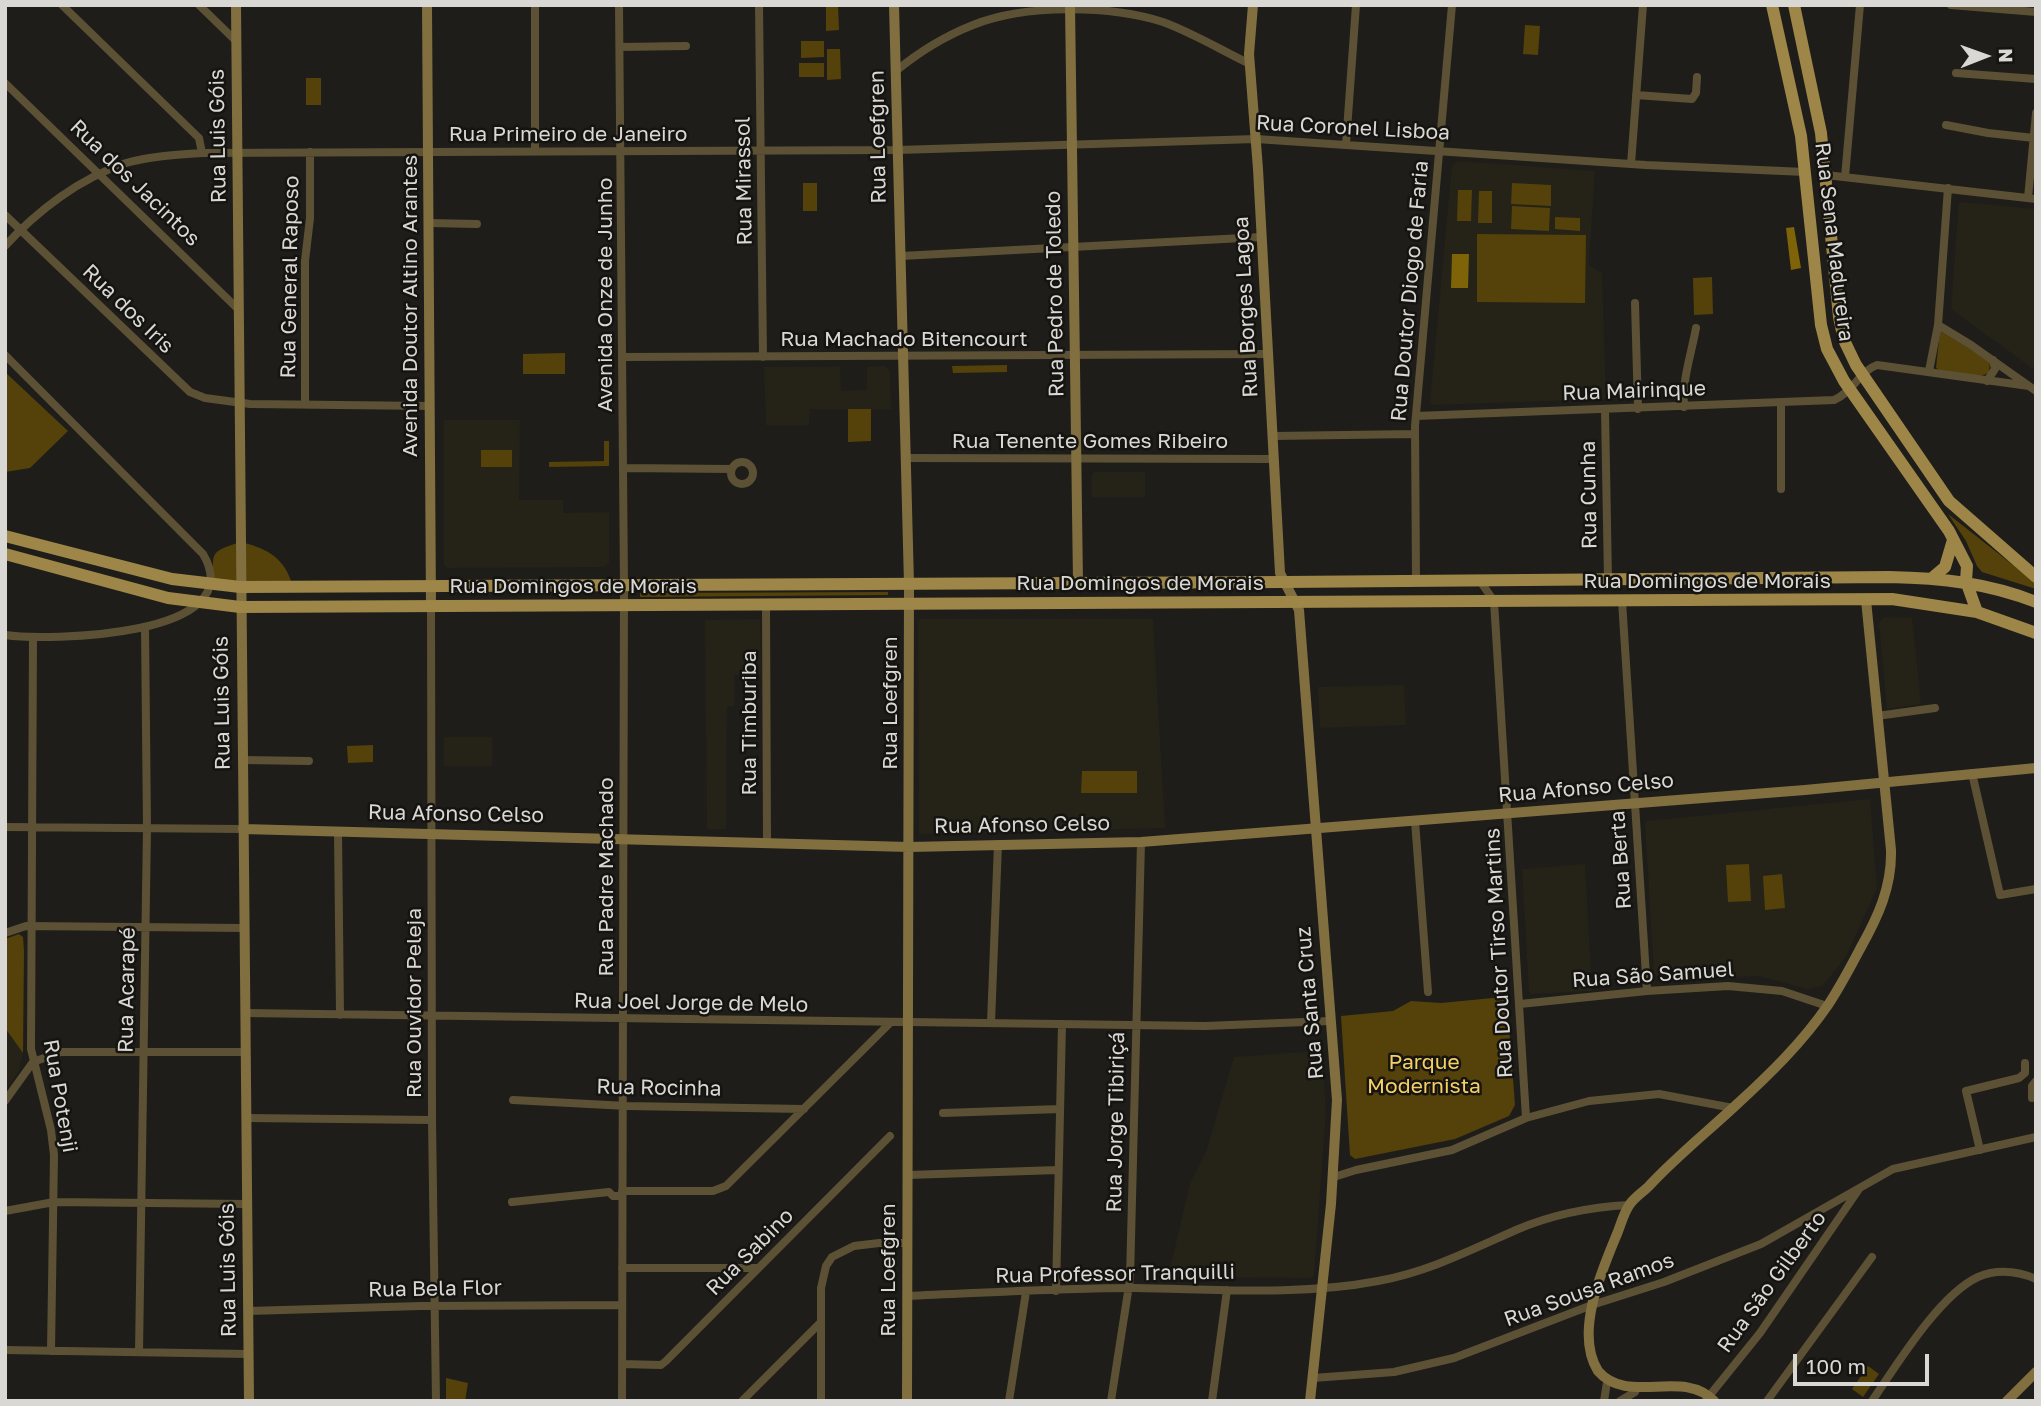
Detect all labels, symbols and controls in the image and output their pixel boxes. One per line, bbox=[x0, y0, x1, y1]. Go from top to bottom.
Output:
north arrow bbox=[1950, 21, 2020, 91]
text: N bbox=[1995, 48, 2018, 63]
street label: Rua Luis Góis bbox=[204, 69, 232, 203]
street label: Rua Loefgren bbox=[864, 70, 892, 204]
street label: Rua Coronel Lisboa bbox=[1255, 110, 1451, 146]
street label: Rua dos Jacintos bbox=[65, 115, 205, 251]
street label: Rua Mirassol bbox=[730, 116, 758, 246]
street label: Rua Primeiro de Janeiro bbox=[449, 121, 687, 147]
street label: Rua Sena Madureira bbox=[1809, 141, 1859, 343]
street label: Avenida Doutor Altino Arantes bbox=[397, 155, 423, 457]
street label: Rua Doutor Diogo de Faria bbox=[1386, 160, 1434, 422]
street label: Rua General Raposo bbox=[276, 175, 304, 379]
street label: Avenida Onze de Junho bbox=[592, 178, 618, 412]
street label: Rua Pedro de Toledo bbox=[1041, 191, 1069, 397]
street label: Rua Borges Lagoa bbox=[1229, 216, 1263, 398]
street label: Rua dos Iris bbox=[77, 259, 179, 359]
street label: Rua Machado Bitencourt bbox=[780, 326, 1028, 352]
street label: Rua Mairinque bbox=[1562, 376, 1706, 406]
street label: Rua Tenente Gomes Ribeiro bbox=[952, 428, 1228, 454]
street label: Rua Cunha bbox=[1575, 441, 1603, 549]
street label: Rua Domingos de Morais bbox=[1583, 568, 1831, 594]
street label: Rua Domingos de Morais bbox=[1016, 570, 1264, 596]
street label: Rua Domingos de Morais bbox=[449, 573, 697, 599]
street label: Rua Luis Góis bbox=[208, 636, 236, 770]
street label: Rua Loefgren bbox=[877, 636, 903, 770]
street label: Rua Timburiba bbox=[736, 650, 762, 796]
street label: Rua Afonso Celso bbox=[1497, 768, 1675, 808]
street label: Rua Padre Machado bbox=[593, 777, 619, 977]
street label: Rua Afonso Celso bbox=[368, 800, 544, 828]
street label: Rua Berta bbox=[1605, 810, 1637, 910]
street label: Rua Afonso Celso bbox=[934, 811, 1110, 839]
street label: Rua Doutor Tirso Martins bbox=[1480, 827, 1518, 1079]
street label: Rua Ouvidor Peleja bbox=[401, 908, 427, 1098]
street label: Rua Santa Cruz bbox=[1291, 926, 1329, 1080]
street label: Rua Acarapé bbox=[113, 927, 141, 1053]
street label: Rua São Samuel bbox=[1571, 957, 1735, 993]
street label: Rua Joel Jorge de Melo bbox=[574, 988, 808, 1018]
street label: Rua Jorge Tibiriçá bbox=[1102, 1032, 1130, 1212]
street label: Rua Potenji bbox=[38, 1037, 82, 1155]
park label: Parque Modernista bbox=[1367, 1049, 1481, 1099]
street label: Rua Rocinha bbox=[596, 1074, 722, 1102]
street label: Rua Luis Góis bbox=[214, 1203, 242, 1337]
street label: Rua Sabino bbox=[701, 1203, 799, 1301]
street label: Rua Loefgren bbox=[875, 1203, 901, 1337]
street label: Rua São Gilberto bbox=[1712, 1206, 1832, 1358]
street label: Rua Sousa Ramos bbox=[1501, 1248, 1677, 1332]
street label: Rua Professor Tranquilli bbox=[995, 1259, 1235, 1289]
street label: Rua Bela Flor bbox=[368, 1275, 502, 1303]
scale bar bbox=[1796, 1340, 1932, 1384]
text: 100 m bbox=[1806, 1353, 1866, 1379]

